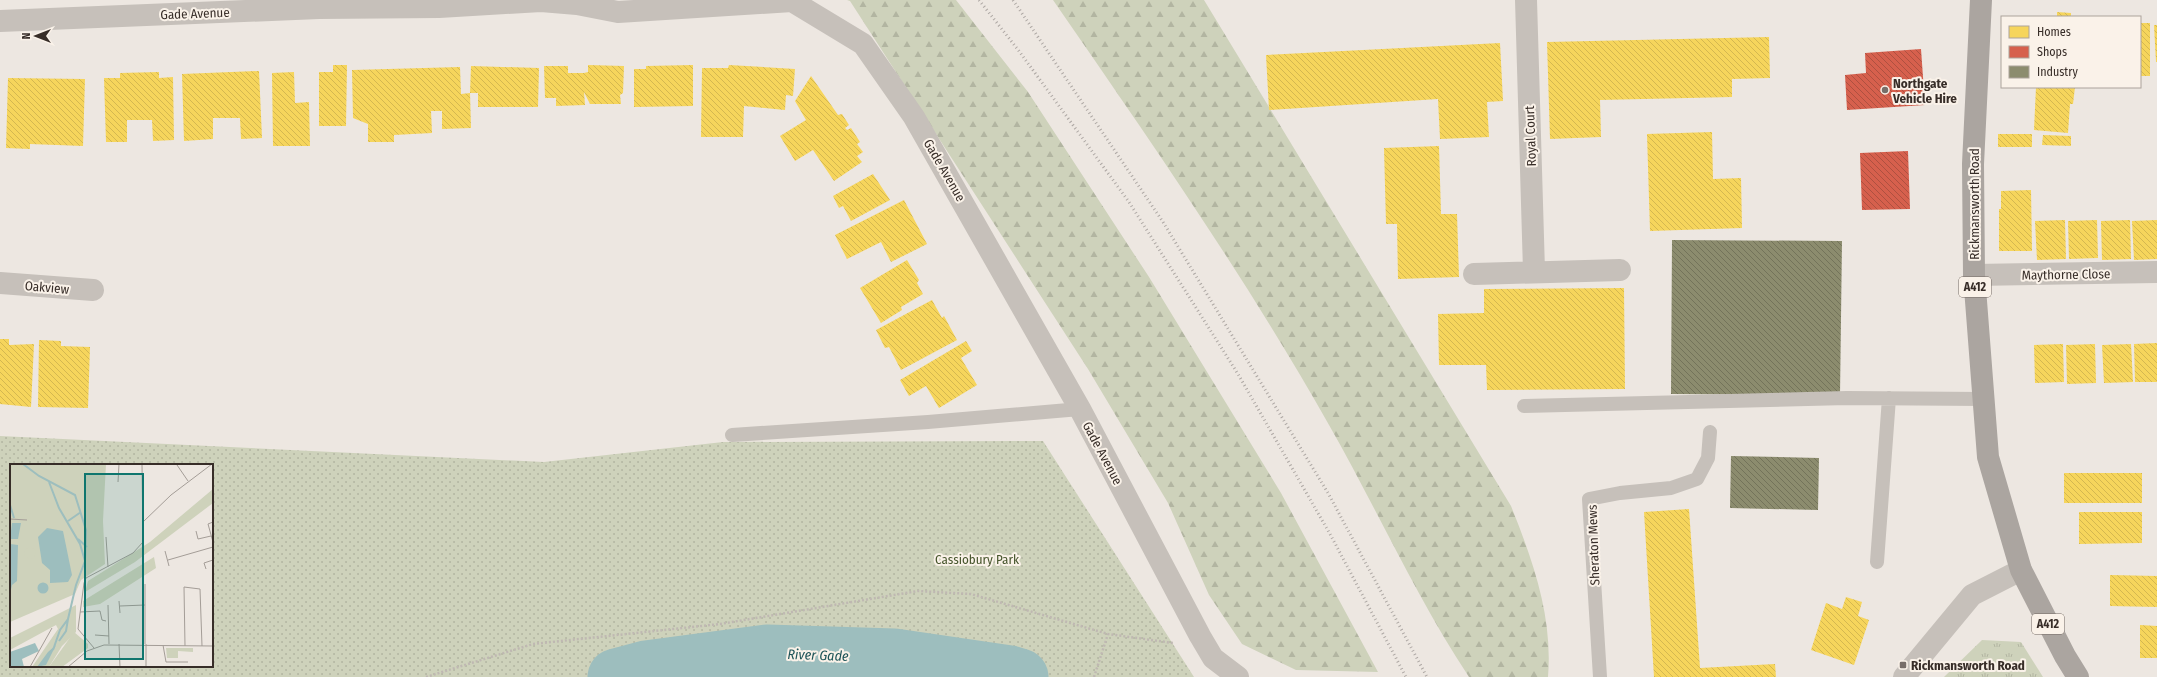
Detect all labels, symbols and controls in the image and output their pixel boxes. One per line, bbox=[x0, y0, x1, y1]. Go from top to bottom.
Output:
street label: Gade Avenue bbox=[160, 5, 230, 22]
north arrow bbox=[16, 16, 56, 56]
legend bbox=[2001, 16, 2141, 88]
text: Homes bbox=[2037, 25, 2071, 39]
text: N bbox=[20, 33, 33, 39]
text: Shops bbox=[2037, 45, 2067, 59]
text: Industry bbox=[2037, 65, 2078, 79]
place label: Northgate Vehicle Hire bbox=[1892, 76, 1957, 106]
marker: Northgate Vehicle Hire bbox=[1880, 85, 1890, 95]
street label: Royal Court bbox=[1522, 105, 1539, 167]
street label: Gade Avenue bbox=[921, 136, 968, 204]
street label: Rickmansworth Road bbox=[1967, 148, 1982, 260]
street label: Maythorne Close bbox=[2022, 266, 2110, 283]
road number: A412 bbox=[1959, 277, 1991, 297]
street label: Oakview bbox=[24, 278, 70, 297]
street label: Gade Avenue bbox=[1080, 419, 1125, 487]
inset map bbox=[10, 464, 213, 667]
street label: Sheraton Mews bbox=[1585, 504, 1602, 586]
park label: Cassiobury Park bbox=[935, 552, 1020, 567]
road number: A412 bbox=[2032, 614, 2064, 634]
water label: River Gade bbox=[787, 646, 849, 665]
place label: Rickmansworth Road bbox=[1911, 658, 2025, 673]
marker: Rickmansworth Road bbox=[1898, 660, 1908, 670]

